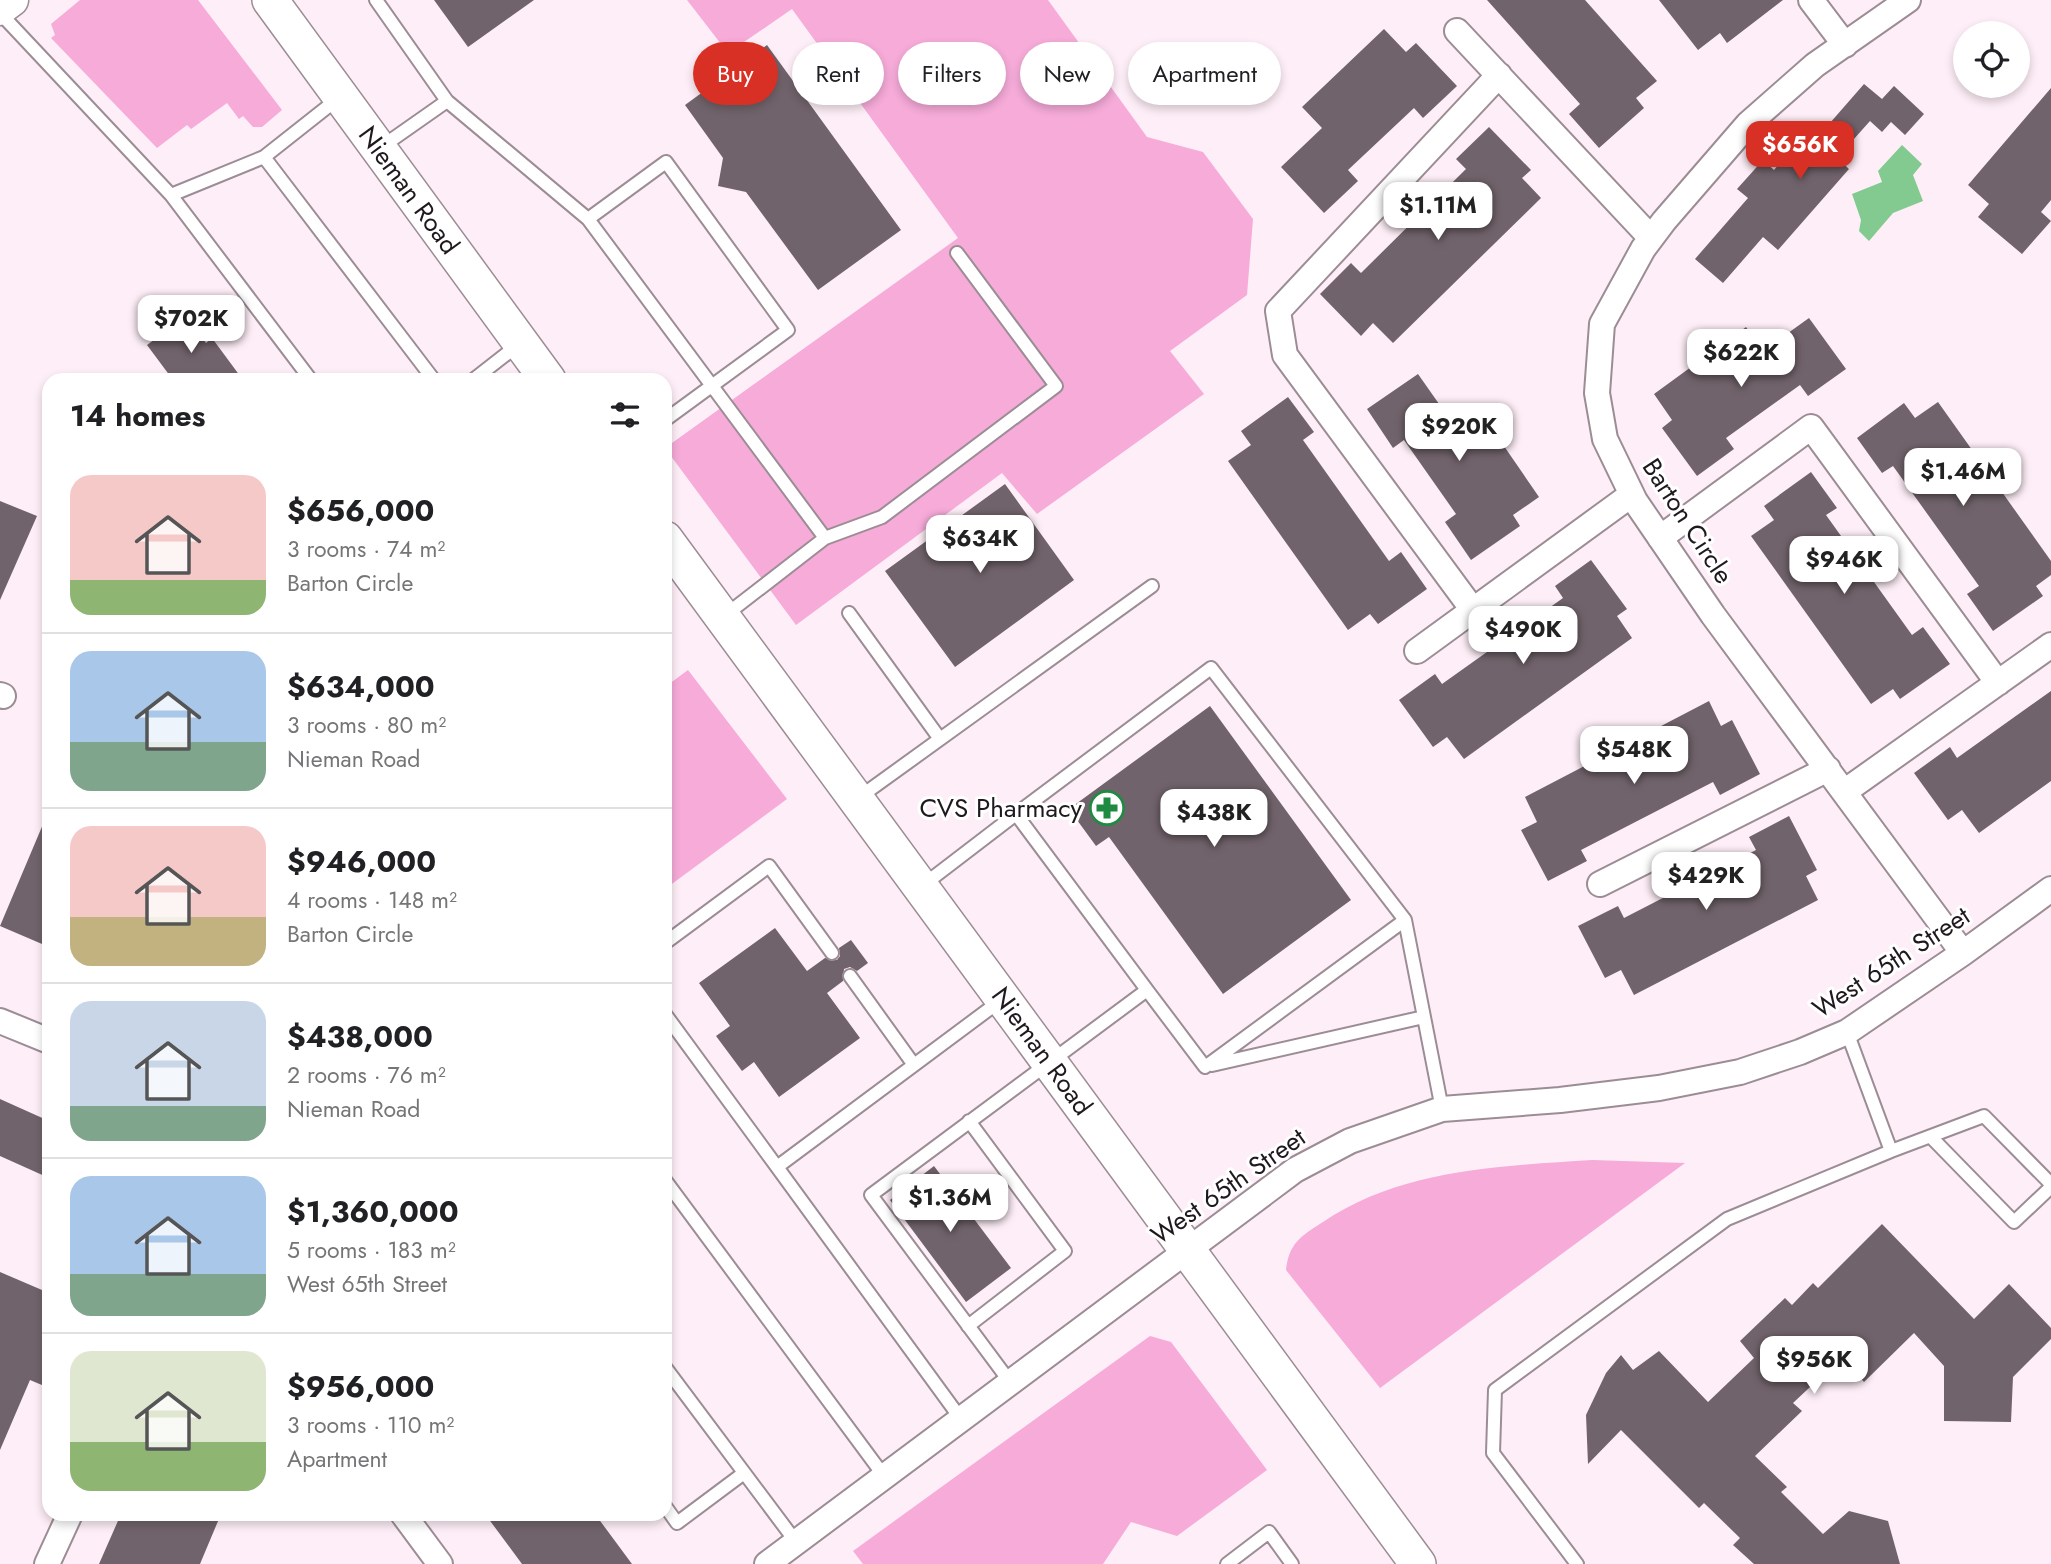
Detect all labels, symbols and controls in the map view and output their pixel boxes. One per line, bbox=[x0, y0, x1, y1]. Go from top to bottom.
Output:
map controls bbox=[1953, 21, 2030, 98]
button: locate bbox=[1953, 21, 2030, 98]
chip: Buy bbox=[693, 42, 778, 105]
chip: Rent bbox=[792, 42, 884, 105]
chip: Filters bbox=[898, 42, 1006, 105]
chip: New bbox=[1020, 42, 1114, 105]
chip: Apartment bbox=[1128, 42, 1281, 105]
street label: Nieman Road bbox=[349, 118, 469, 262]
pin: $656K bbox=[1751, 122, 1849, 181]
text: $656K bbox=[1762, 127, 1838, 161]
pin: $1.11M bbox=[1381, 182, 1495, 242]
text: $1.11M bbox=[1399, 188, 1477, 222]
pin: $702K bbox=[142, 296, 240, 355]
text: $702K bbox=[154, 301, 228, 335]
pin: $622K bbox=[1692, 330, 1790, 389]
text: $622K bbox=[1703, 335, 1779, 369]
text: 14 homes bbox=[70, 394, 205, 437]
icon: filters bbox=[606, 396, 644, 434]
pin: $920K bbox=[1410, 404, 1508, 463]
text: $920K bbox=[1421, 409, 1497, 443]
pin: $1.46M bbox=[1906, 448, 2020, 508]
street label: Barton Circle bbox=[1633, 451, 1743, 591]
text: $1.46M bbox=[1920, 454, 2006, 488]
text: $656,000 bbox=[287, 489, 434, 532]
icon: home bbox=[126, 503, 210, 587]
pin: $634K bbox=[931, 516, 1029, 575]
text: $634K bbox=[942, 521, 1018, 555]
text: 3 rooms · 74 m² bbox=[287, 532, 445, 566]
pin: $946K bbox=[1795, 536, 1893, 596]
text: $946K bbox=[1805, 542, 1883, 576]
text: Barton Circle bbox=[287, 566, 413, 600]
pin: $490K bbox=[1474, 606, 1572, 666]
text: $490K bbox=[1484, 612, 1562, 646]
text: $634,000 bbox=[287, 665, 435, 708]
icon: home bbox=[126, 679, 210, 763]
text: 3 rooms · 80 m² bbox=[287, 708, 446, 742]
pin: $548K bbox=[1585, 726, 1683, 786]
text: $548K bbox=[1596, 732, 1672, 766]
text: Nieman Road bbox=[287, 742, 420, 776]
place label: CVS Pharmacy bbox=[919, 789, 1083, 827]
pharmacy icon: CVS Pharmacy bbox=[1088, 789, 1126, 827]
pin: $438K bbox=[1165, 790, 1263, 849]
text: $438K bbox=[1176, 795, 1252, 829]
text: $946,000 bbox=[287, 840, 436, 883]
pin: $429K bbox=[1657, 852, 1755, 912]
icon: home bbox=[126, 854, 210, 938]
text: $429K bbox=[1668, 858, 1744, 892]
text: 4 rooms · 148 m² bbox=[287, 883, 457, 917]
street label: West 65th Street bbox=[1805, 896, 1978, 1027]
text: Barton Circle bbox=[287, 917, 413, 951]
street label: Nieman Road bbox=[982, 979, 1102, 1123]
text: $438,000 bbox=[287, 1015, 433, 1058]
icon: home bbox=[126, 1029, 210, 1113]
text: 2 rooms · 76 m² bbox=[287, 1058, 446, 1092]
text: Nieman Road bbox=[287, 1092, 420, 1126]
street label: West 65th Street bbox=[1143, 1118, 1314, 1253]
pin: $1.36M bbox=[893, 1174, 1007, 1234]
text: $1.36M bbox=[908, 1180, 992, 1214]
text: $1,360,000 bbox=[287, 1190, 459, 1233]
icon: home bbox=[126, 1204, 210, 1288]
text: 5 rooms · 183 m² bbox=[287, 1233, 456, 1267]
text: West 65th Street bbox=[287, 1267, 447, 1301]
pin: $956K bbox=[1765, 1336, 1863, 1396]
text: $956K bbox=[1776, 1342, 1852, 1376]
text: $956,000 bbox=[287, 1365, 434, 1408]
icon: home bbox=[126, 1379, 210, 1463]
text: 3 rooms · 110 m² bbox=[287, 1408, 454, 1442]
text: Apartment bbox=[287, 1442, 387, 1476]

